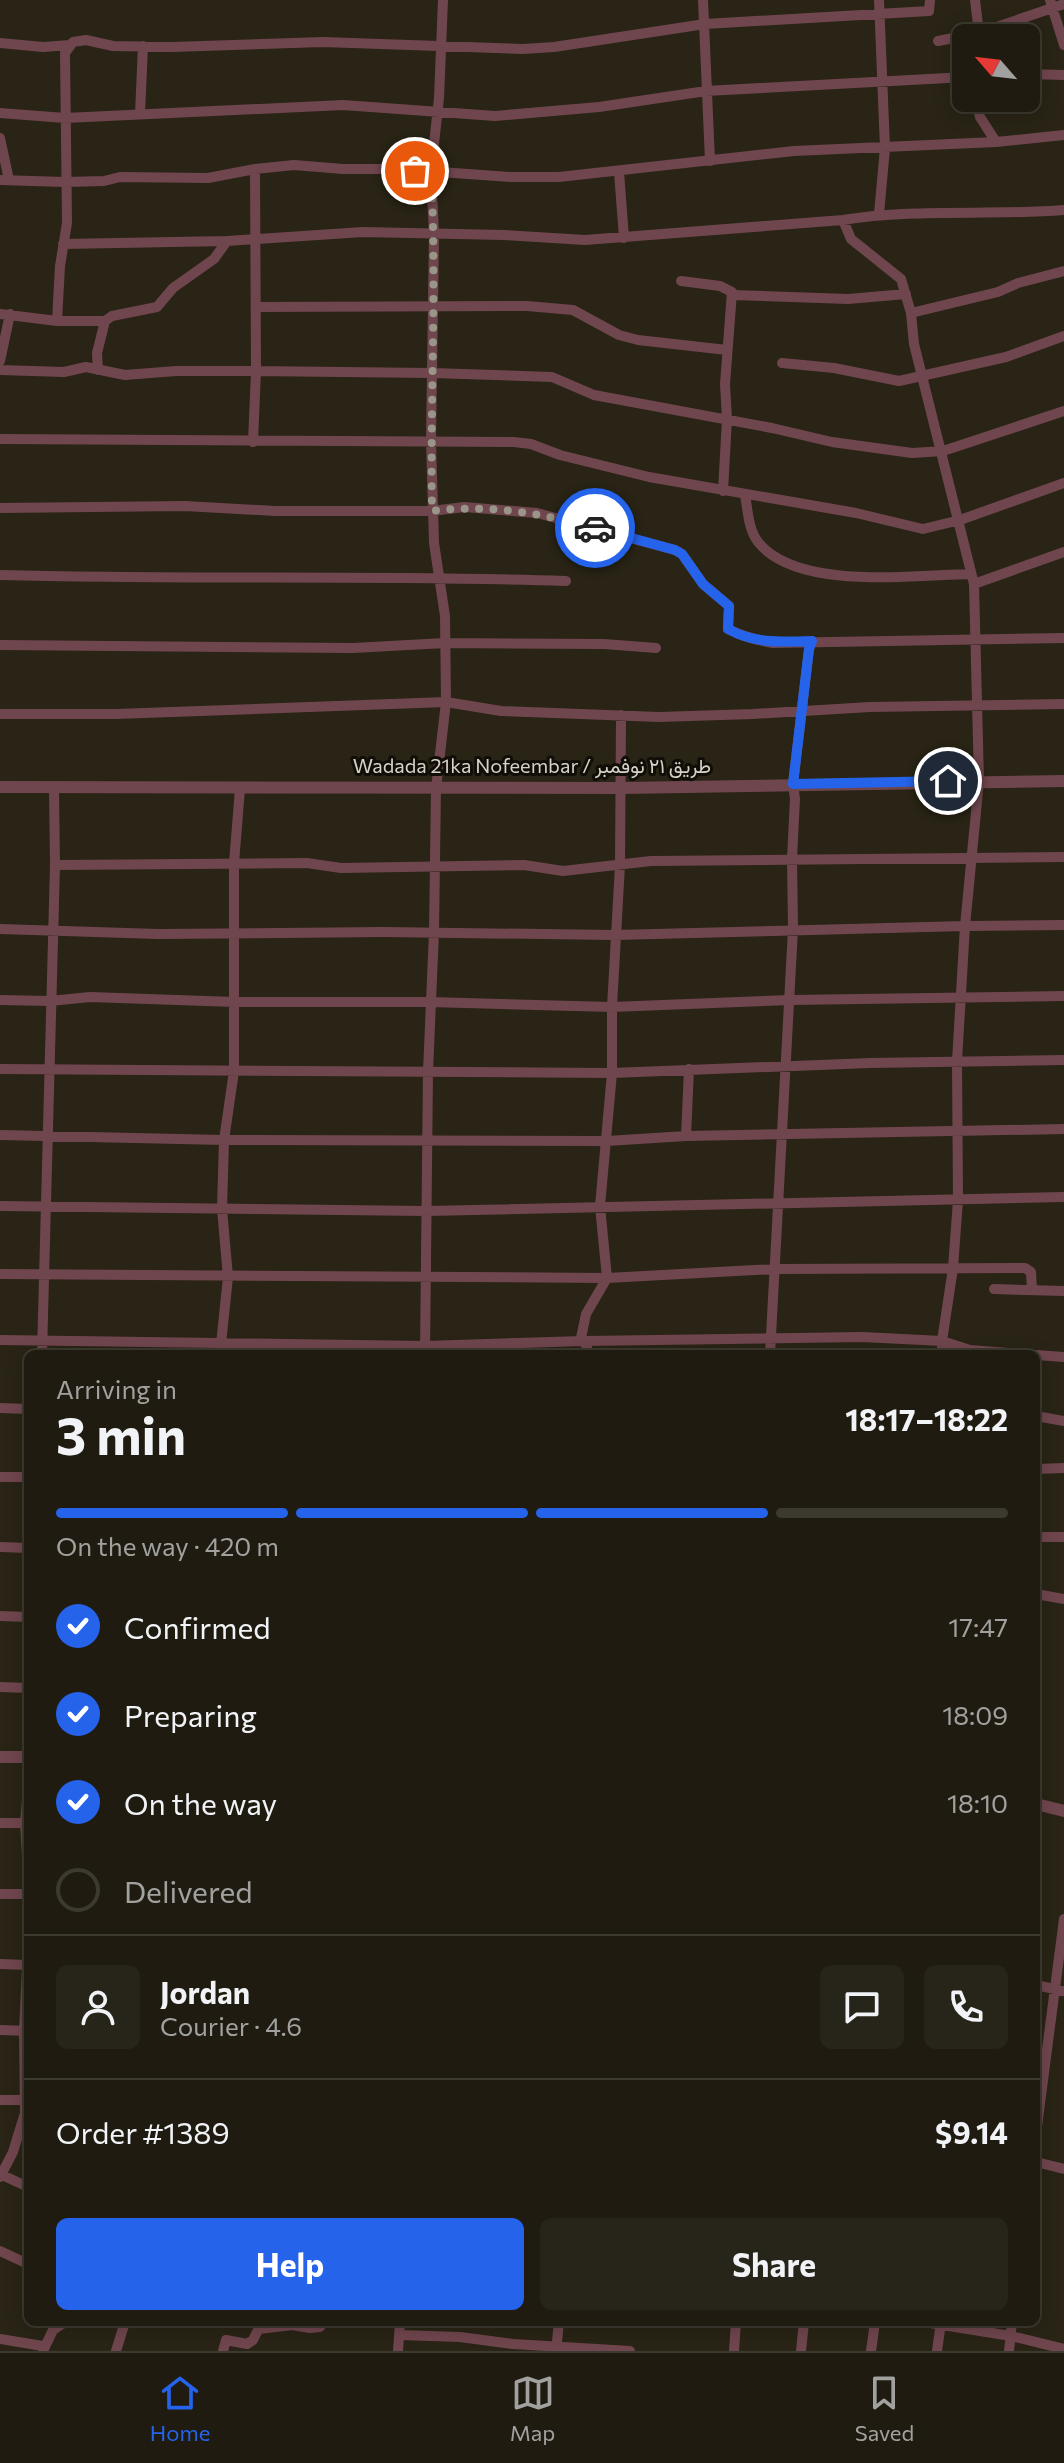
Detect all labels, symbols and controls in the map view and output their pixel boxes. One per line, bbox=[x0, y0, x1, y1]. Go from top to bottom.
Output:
north arrow bbox=[952, 24, 1040, 112]
map controls bbox=[952, 24, 1040, 112]
pin bbox=[381, 137, 449, 205]
icon: bag bbox=[393, 149, 437, 193]
courier bbox=[555, 488, 635, 568]
icon: car bbox=[573, 506, 617, 550]
pin bbox=[914, 747, 982, 815]
street label: Wadada 21ka Nofeembar / طريق ٢١ نوفمبر bbox=[353, 753, 711, 779]
icon: home bbox=[926, 759, 970, 803]
text: Arriving in bbox=[56, 1373, 177, 1404]
text: 18:17–18:22 bbox=[845, 1400, 1008, 1437]
text: 3 min bbox=[56, 1402, 186, 1466]
text: On the way · 420 m bbox=[56, 1530, 279, 1561]
icon: check bbox=[56, 1604, 100, 1648]
text: Confirmed bbox=[124, 1608, 271, 1645]
text: 17:47 bbox=[948, 1611, 1008, 1642]
icon: check bbox=[56, 1692, 100, 1736]
text: Preparing bbox=[124, 1696, 257, 1733]
text: 18:09 bbox=[942, 1699, 1008, 1730]
icon: check bbox=[56, 1780, 100, 1824]
text: On the way bbox=[124, 1784, 277, 1821]
text: 18:10 bbox=[947, 1787, 1008, 1818]
text: Delivered bbox=[124, 1872, 253, 1909]
button: person bbox=[56, 1965, 140, 2049]
button: chat bbox=[820, 1965, 904, 2049]
button: phone bbox=[924, 1965, 1008, 2049]
text: Jordan bbox=[160, 1973, 250, 2010]
text: Courier · 4.6 bbox=[160, 2010, 302, 2041]
text: Order #1389 bbox=[56, 2113, 230, 2150]
text: $9.14 bbox=[935, 2113, 1008, 2150]
button: Help bbox=[56, 2218, 524, 2310]
button: Share bbox=[540, 2218, 1008, 2310]
tab: Home bbox=[150, 2371, 210, 2446]
tab: Map bbox=[510, 2371, 555, 2446]
tab: Saved bbox=[855, 2371, 914, 2446]

